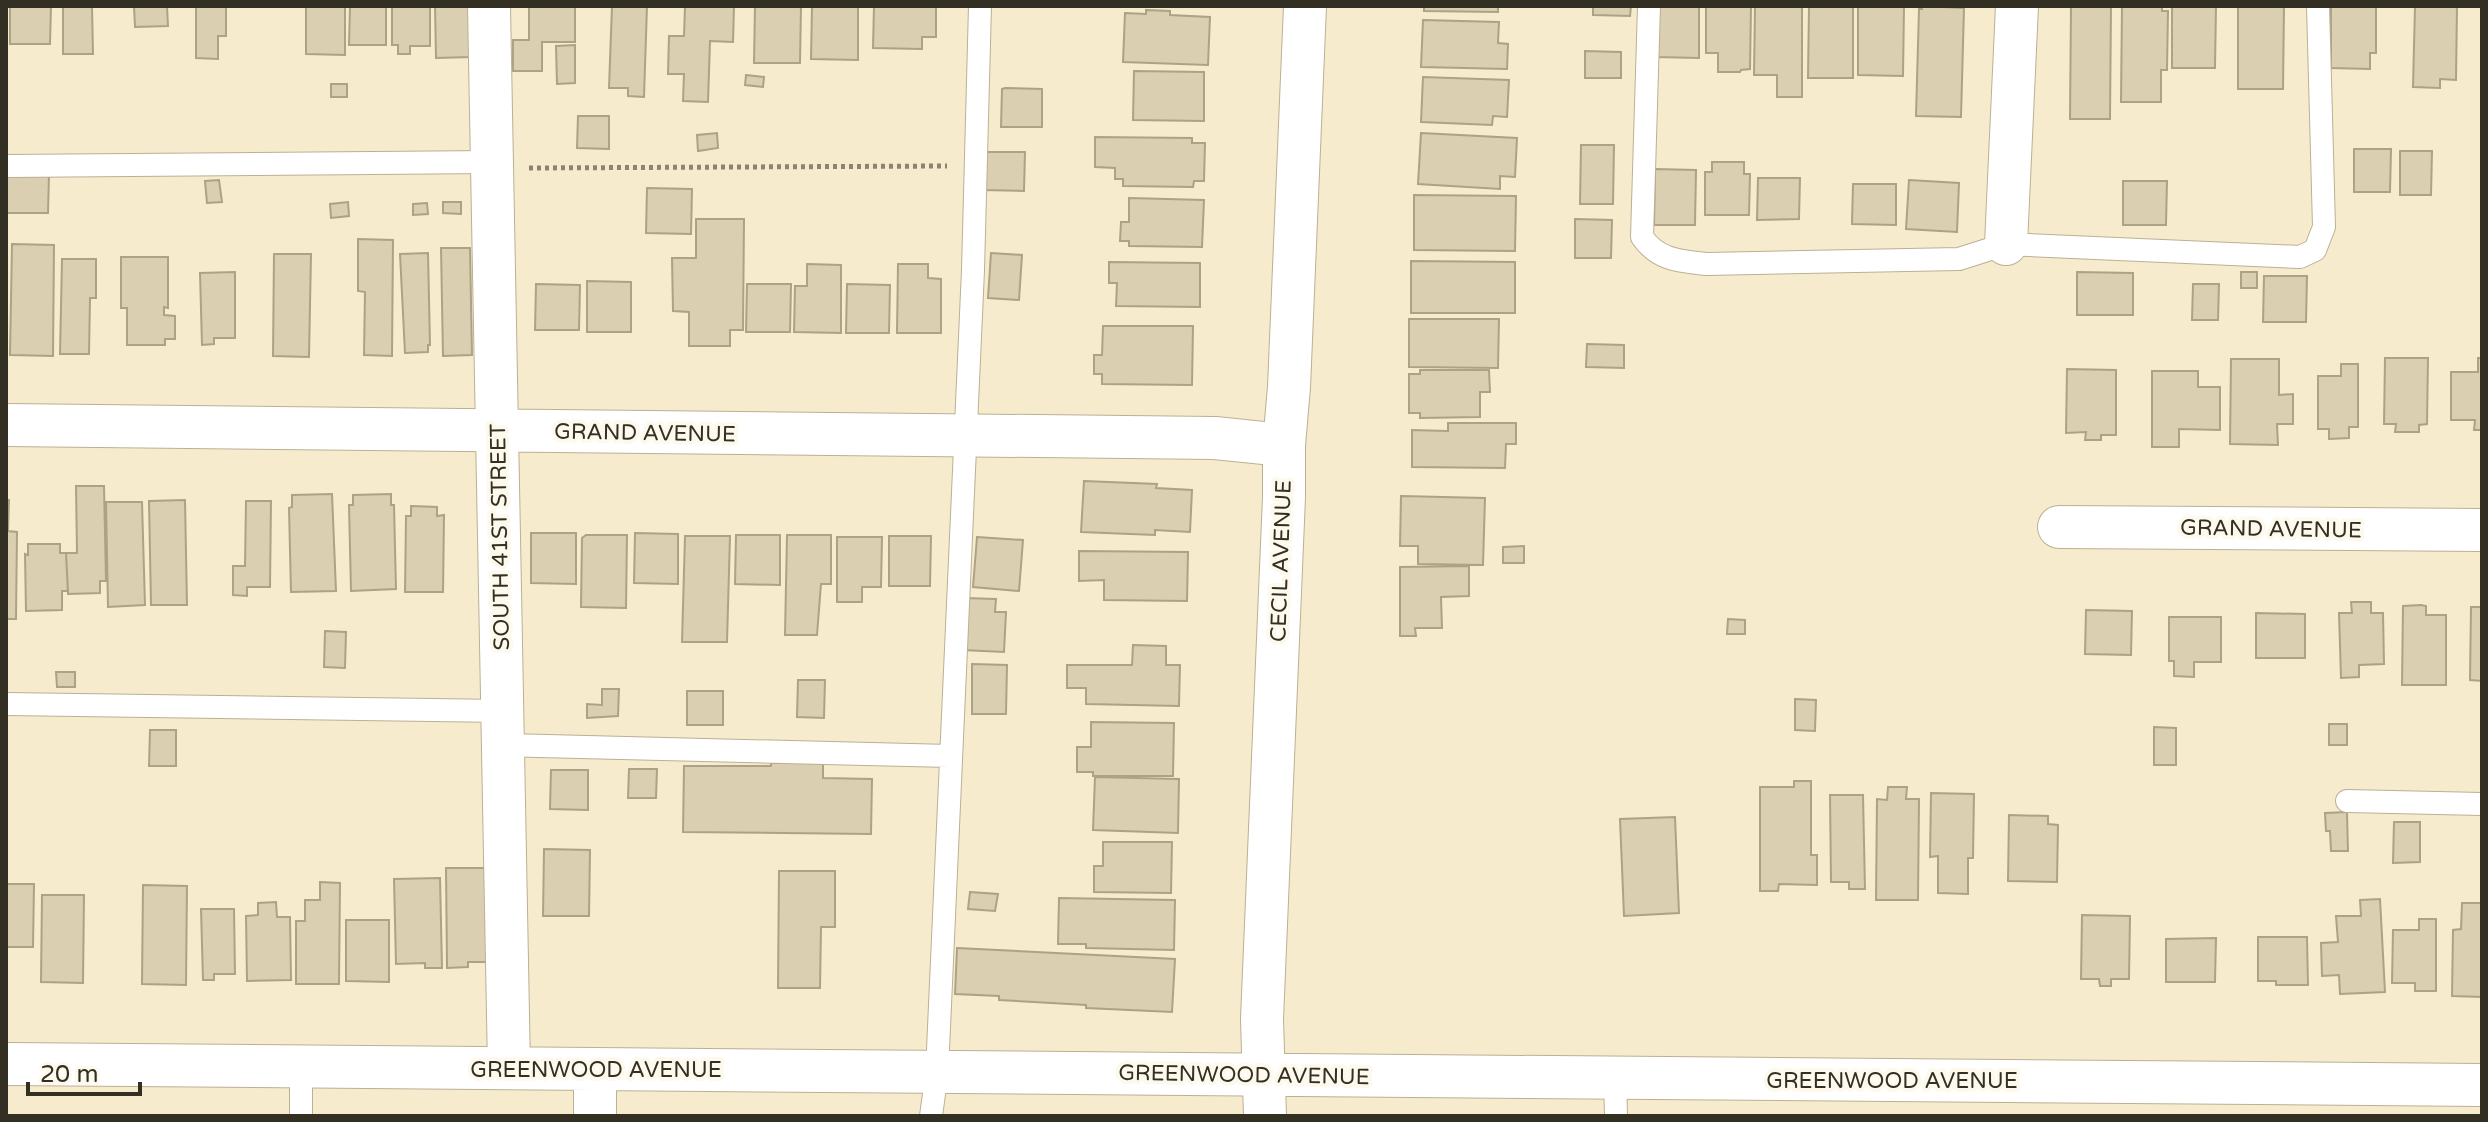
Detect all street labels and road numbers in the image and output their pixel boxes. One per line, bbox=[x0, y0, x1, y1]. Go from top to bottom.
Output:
street label: GRAND AVENUE bbox=[554, 418, 736, 448]
street label: SOUTH 41ST STREET bbox=[485, 423, 515, 650]
street label: CECIL AVENUE bbox=[1265, 479, 1297, 643]
street label: GRAND AVENUE bbox=[2180, 514, 2362, 544]
street label: GREENWOOD AVENUE bbox=[470, 1057, 722, 1083]
street label: GREENWOOD AVENUE bbox=[1118, 1060, 1370, 1090]
street label: GREENWOOD AVENUE bbox=[1766, 1068, 2018, 1094]

